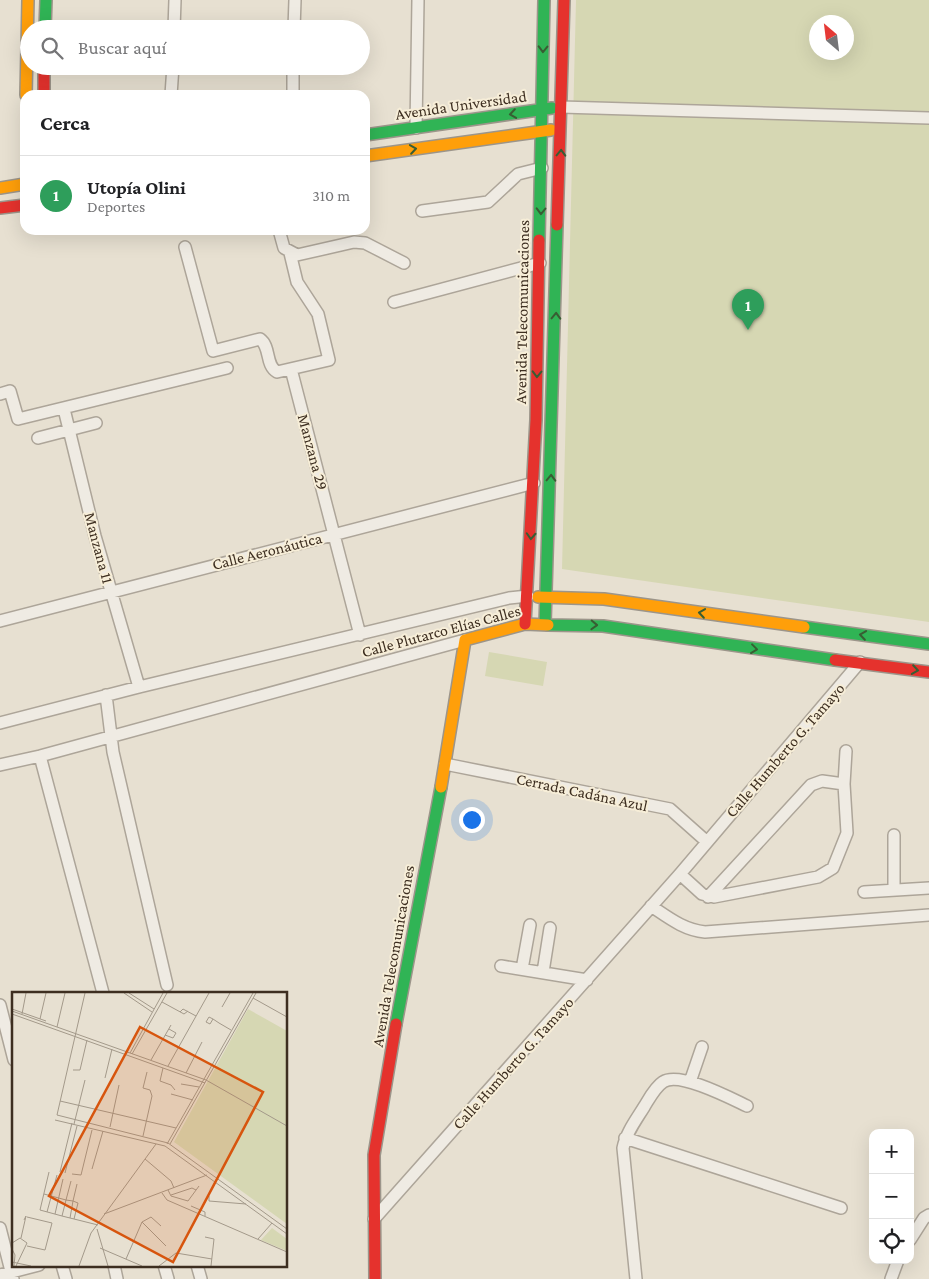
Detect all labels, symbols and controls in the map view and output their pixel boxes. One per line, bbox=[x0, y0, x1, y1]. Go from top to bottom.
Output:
north arrow bbox=[809, 15, 854, 60]
search box bbox=[20, 20, 370, 75]
icon: search bbox=[38, 34, 66, 62]
text: Buscar aquí bbox=[78, 37, 167, 58]
one-way arrow bbox=[538, 45, 548, 53]
street label: Avenida Universidad bbox=[394, 87, 528, 123]
one-way arrow bbox=[509, 109, 518, 119]
text: Cerca bbox=[40, 111, 90, 135]
one-way arrow bbox=[410, 144, 418, 155]
one-way arrow bbox=[555, 149, 566, 157]
text: Utopía Olini bbox=[87, 177, 186, 198]
text: 1 bbox=[53, 187, 59, 204]
text: 310 m bbox=[312, 187, 350, 204]
text: Deportes bbox=[87, 198, 145, 215]
one-way arrow bbox=[536, 208, 546, 215]
street label: Avenida Telecomunicaciones bbox=[512, 220, 532, 404]
pin: 1 bbox=[732, 289, 764, 330]
one-way arrow bbox=[550, 311, 561, 319]
one-way arrow bbox=[532, 370, 542, 378]
street label: Manzana 29 bbox=[295, 412, 331, 492]
one-way arrow bbox=[545, 474, 556, 482]
street label: Manzana 11 bbox=[81, 510, 117, 586]
street label: Calle Aeronáutica bbox=[210, 529, 324, 573]
one-way arrow bbox=[526, 532, 537, 540]
street label: Calle Plutarco Elías Calles bbox=[360, 602, 522, 660]
one-way arrow bbox=[698, 608, 707, 618]
one-way arrow bbox=[590, 620, 598, 631]
one-way arrow bbox=[859, 630, 867, 641]
one-way arrow bbox=[751, 643, 759, 654]
one-way arrow bbox=[911, 664, 920, 674]
street label: Calle Humberto G. Tamayo bbox=[722, 680, 849, 821]
street label: Cerrada Cadána Azul bbox=[515, 770, 649, 814]
your location bbox=[459, 807, 485, 833]
street label: Avenida Telecomunicaciones bbox=[369, 864, 417, 1048]
inset map bbox=[12, 992, 288, 1266]
street label: Calle Humberto G. Tamayo bbox=[449, 993, 578, 1133]
map controls bbox=[869, 1129, 914, 1264]
button: + bbox=[869, 1129, 914, 1174]
button: − bbox=[869, 1174, 914, 1219]
button: locate bbox=[869, 1219, 914, 1264]

